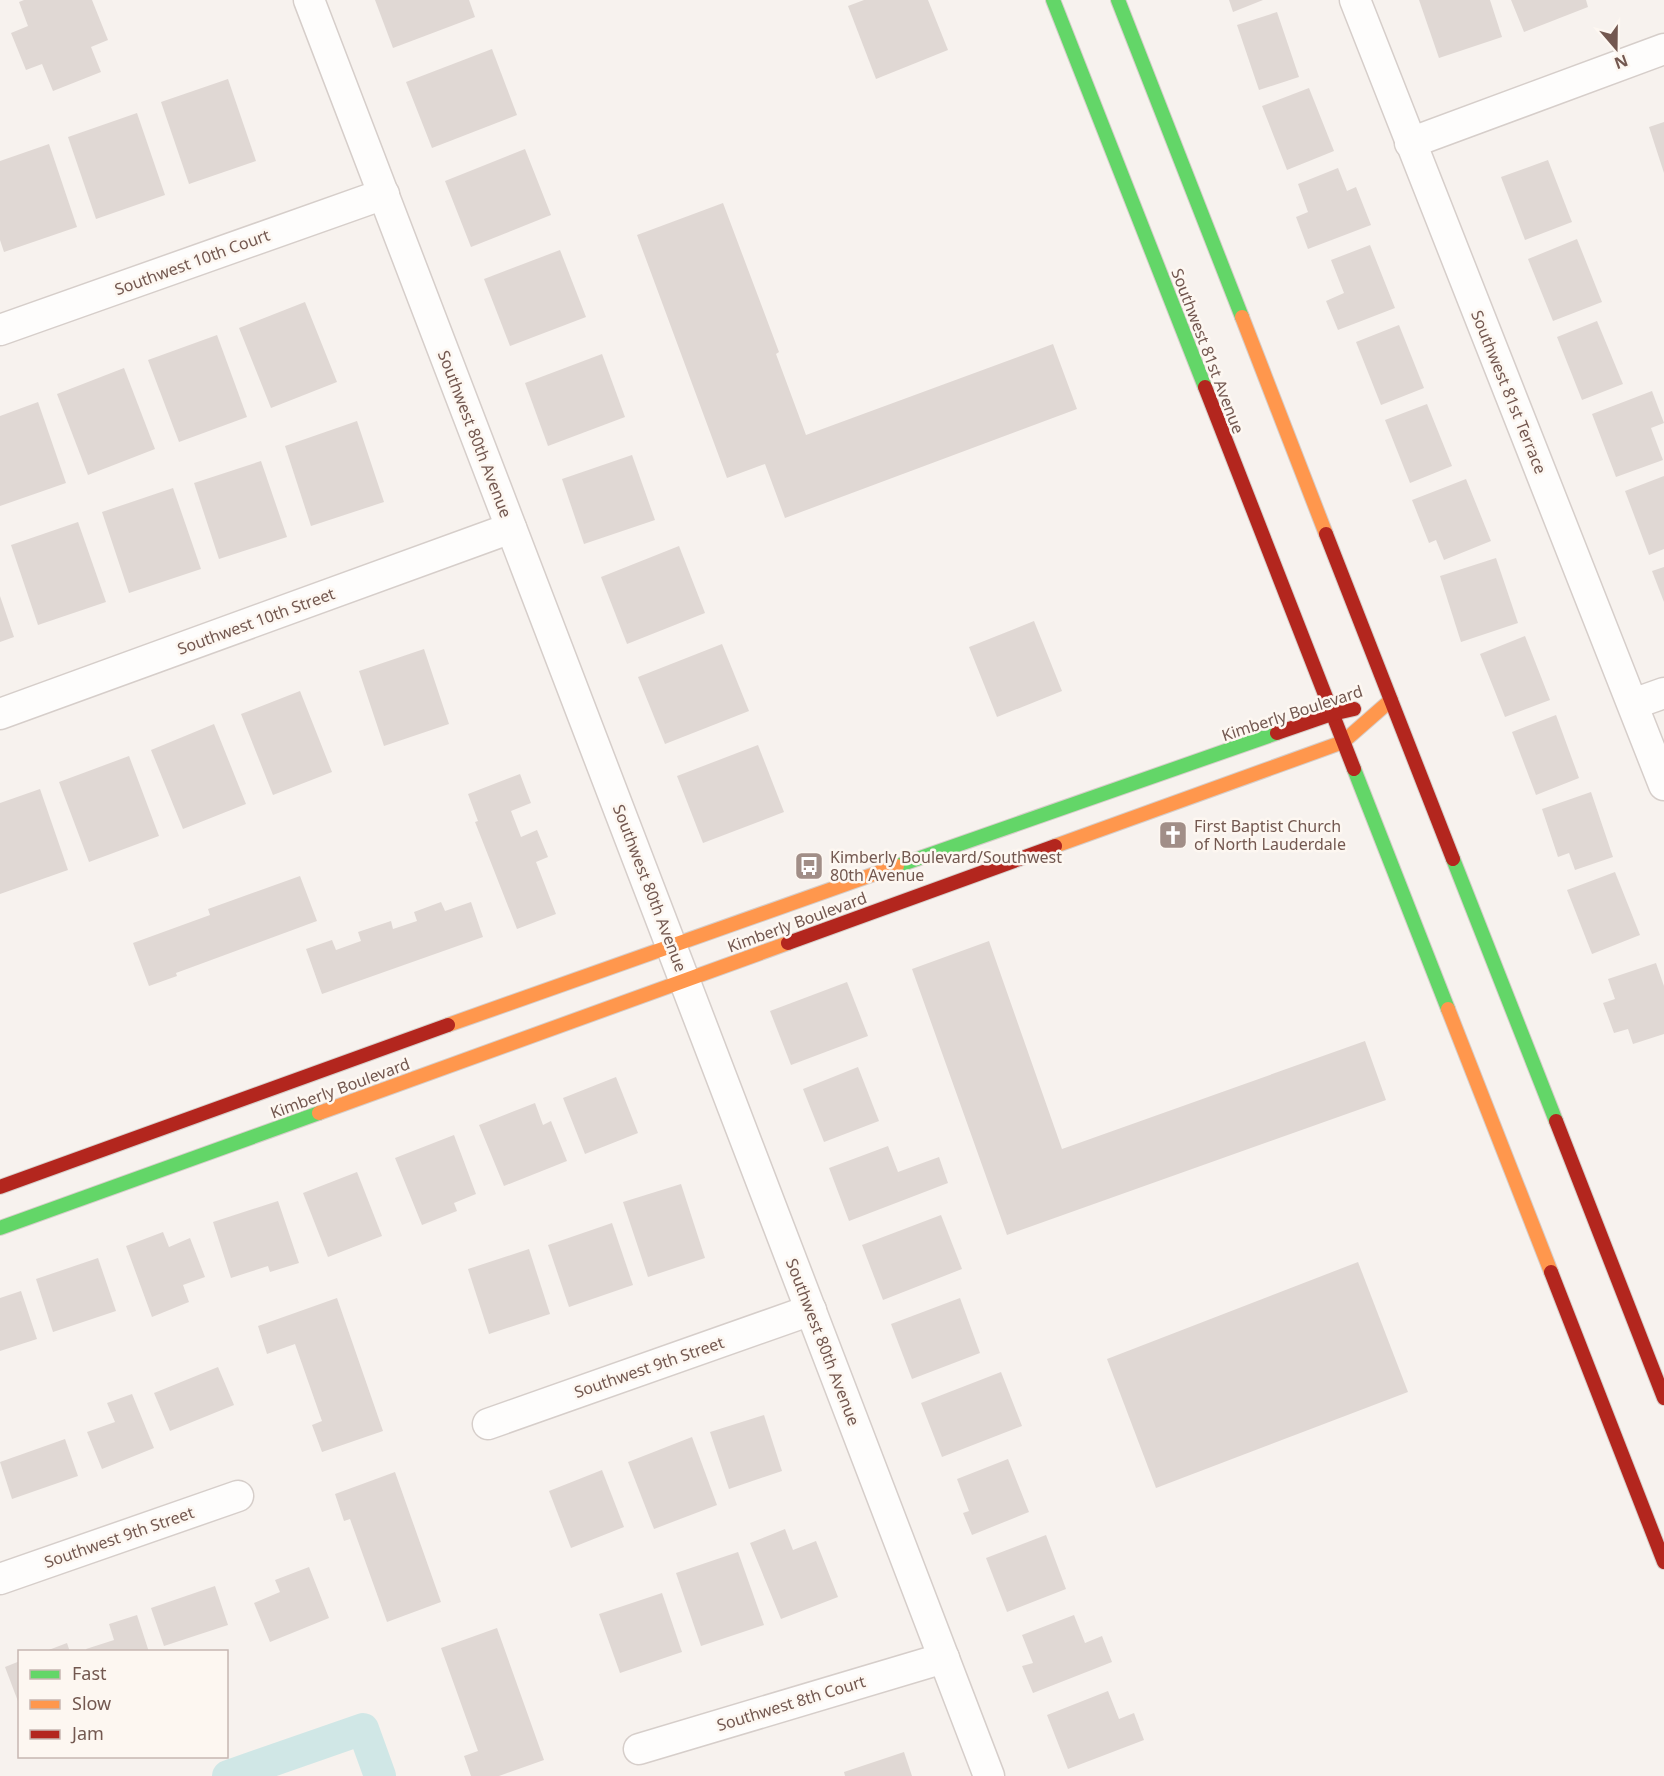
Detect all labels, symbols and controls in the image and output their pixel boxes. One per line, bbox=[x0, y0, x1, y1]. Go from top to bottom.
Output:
north arrow bbox=[1586, 18, 1646, 78]
text: N bbox=[1611, 50, 1631, 75]
street label: Southwest 10th Court bbox=[111, 224, 273, 300]
street label: Southwest 81st Avenue bbox=[1166, 265, 1250, 437]
street label: Southwest 81st Terrace bbox=[1466, 307, 1552, 477]
street label: Southwest 80th Avenue bbox=[433, 347, 517, 521]
street label: Southwest 10th Street bbox=[174, 582, 338, 660]
street label: Kimberly Boulevard bbox=[1219, 680, 1365, 746]
street label: Southwest 80th Avenue bbox=[608, 801, 692, 975]
place label: First Baptist Church of North Lauderdale bbox=[1194, 815, 1346, 855]
church icon: First Baptist Church of North Lauderdale bbox=[1157, 819, 1189, 851]
place label: Kimberly Boulevard/Southwest 80th Avenue bbox=[830, 846, 1062, 886]
bus stop icon: Kimberly Boulevard/Southwest 80th Avenue bbox=[793, 850, 825, 882]
street label: Kimberly Boulevard bbox=[724, 887, 870, 957]
street label: Kimberly Boulevard bbox=[267, 1053, 413, 1123]
street label: Southwest 80th Avenue bbox=[781, 1255, 865, 1429]
street label: Southwest 9th Street bbox=[571, 1331, 727, 1403]
street label: Southwest 9th Street bbox=[41, 1501, 197, 1573]
legend bbox=[18, 1650, 228, 1758]
text: Fast bbox=[72, 1661, 107, 1685]
street label: Southwest 8th Court bbox=[714, 1670, 868, 1736]
text: Slow bbox=[72, 1691, 111, 1715]
text: Jam bbox=[70, 1721, 104, 1745]

